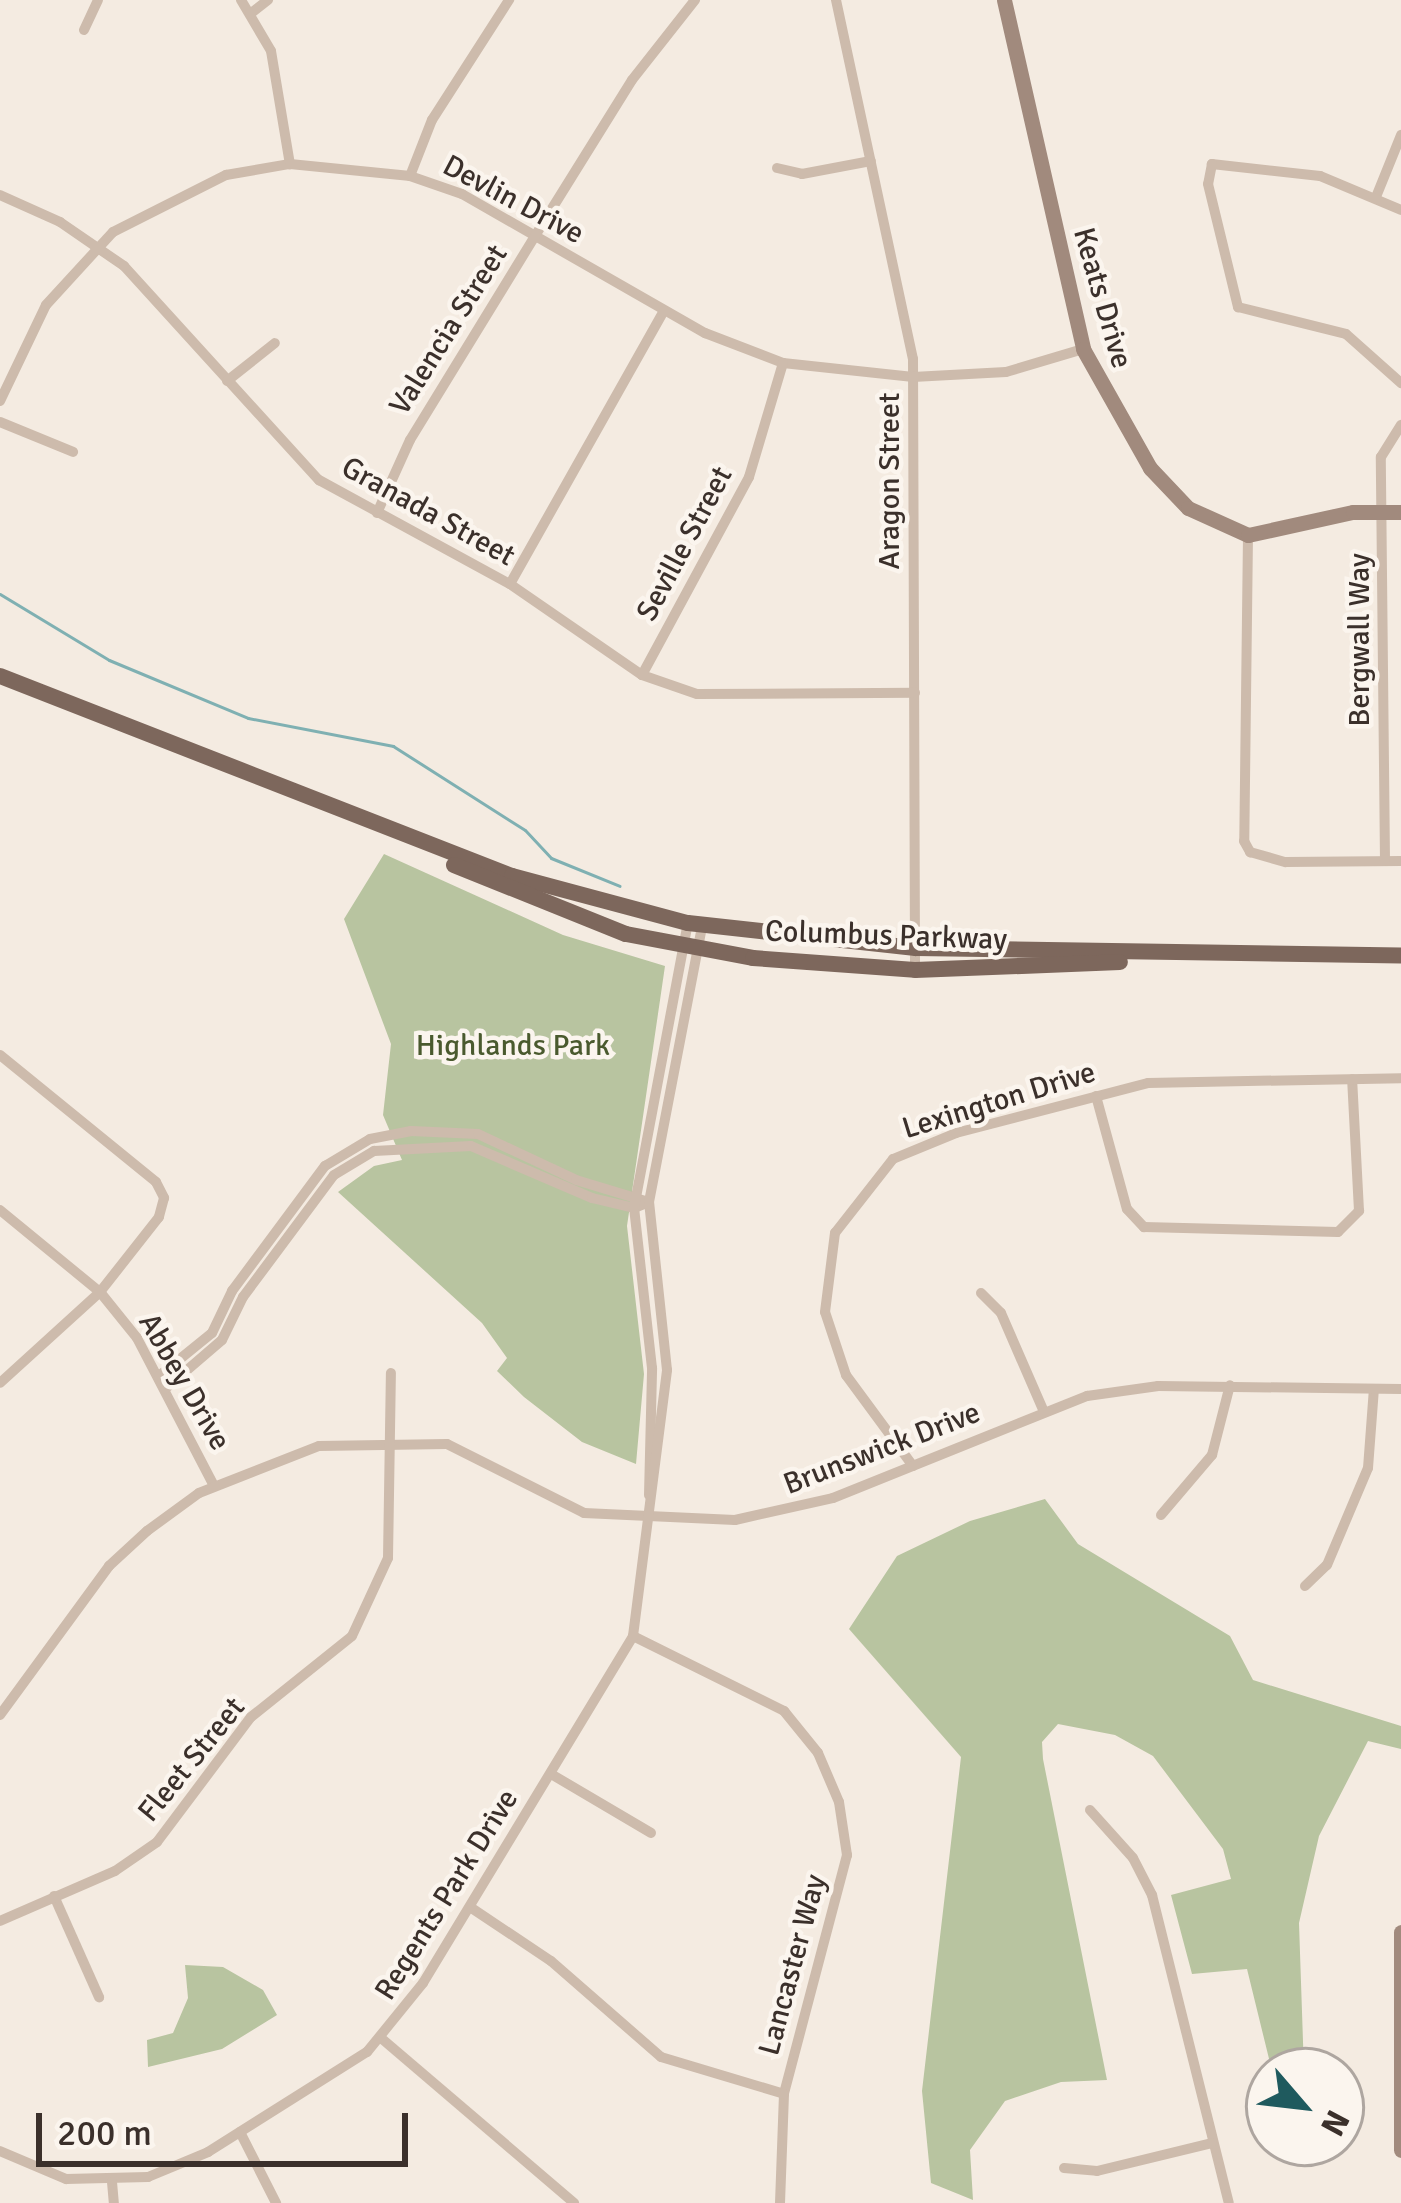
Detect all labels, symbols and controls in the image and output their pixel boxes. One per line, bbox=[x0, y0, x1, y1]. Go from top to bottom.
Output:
street label: Devlin Drive bbox=[436, 148, 590, 252]
street label: Keats Drive bbox=[1065, 224, 1139, 372]
street label: Valencia Street bbox=[382, 238, 516, 422]
street label: Aragon Street bbox=[872, 393, 908, 569]
street label: Granada Street bbox=[335, 450, 521, 574]
street label: Seville Street bbox=[629, 461, 741, 627]
street label: Bergwall Way bbox=[1342, 553, 1378, 727]
street label: Columbus Parkway bbox=[764, 914, 1008, 958]
park label: Highlands Park bbox=[416, 1028, 610, 1064]
street label: Lexington Drive bbox=[898, 1055, 1100, 1147]
street label: Abbey Drive bbox=[130, 1307, 238, 1457]
street label: Brunswick Drive bbox=[779, 1395, 985, 1503]
street label: Fleet Street bbox=[131, 1691, 253, 1829]
street label: Regents Park Drive bbox=[368, 1783, 526, 2007]
street label: Lancaster Way bbox=[752, 1871, 834, 2059]
north arrow bbox=[1245, 2047, 1365, 2167]
scale bar bbox=[42, 2089, 414, 2163]
text: N bbox=[1311, 2103, 1358, 2142]
text: 200 m bbox=[57, 2111, 152, 2156]

